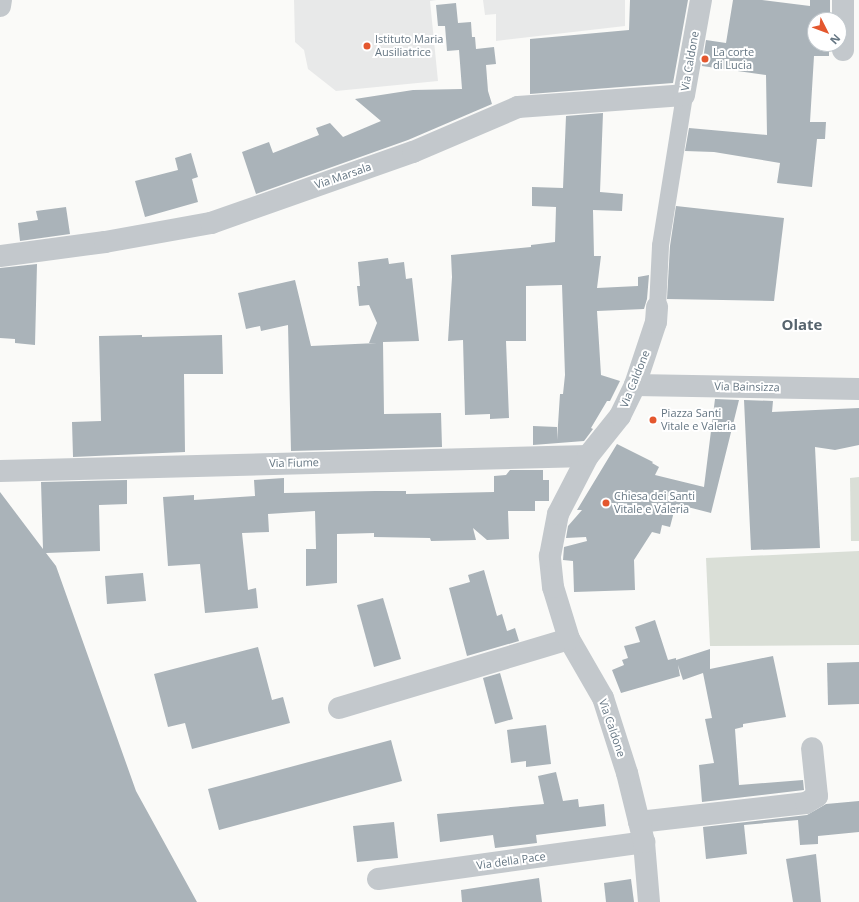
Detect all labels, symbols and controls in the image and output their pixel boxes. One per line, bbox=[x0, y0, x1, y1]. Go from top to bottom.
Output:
north arrow bbox=[807, 12, 847, 52]
street label: Via Caldone bbox=[678, 30, 702, 92]
text: N bbox=[827, 31, 844, 48]
place label: Istituto Maria Ausiliatrice bbox=[375, 33, 443, 59]
marker: Istituto Maria Ausiliatrice bbox=[362, 41, 372, 51]
place label: La corte di Lucia bbox=[713, 46, 754, 72]
marker: La corte di Lucia bbox=[700, 54, 710, 64]
street label: Via Marsala bbox=[313, 160, 373, 192]
district label: Olate bbox=[782, 316, 822, 334]
street label: Via Caldone bbox=[618, 349, 652, 409]
street label: Via Bainsizza bbox=[714, 380, 780, 394]
place label: Piazza Santi Vitale e Valeria bbox=[661, 407, 736, 433]
marker: Piazza Santi Vitale e Valeria bbox=[648, 415, 658, 425]
street label: Via Fiume bbox=[269, 456, 319, 470]
place label: Chiesa dei Santi Vitale e Valeria bbox=[614, 490, 695, 516]
marker: Chiesa dei Santi Vitale e Valeria bbox=[601, 498, 611, 508]
street label: Via Caldone bbox=[596, 697, 628, 759]
street label: Via della Pace bbox=[475, 850, 547, 872]

